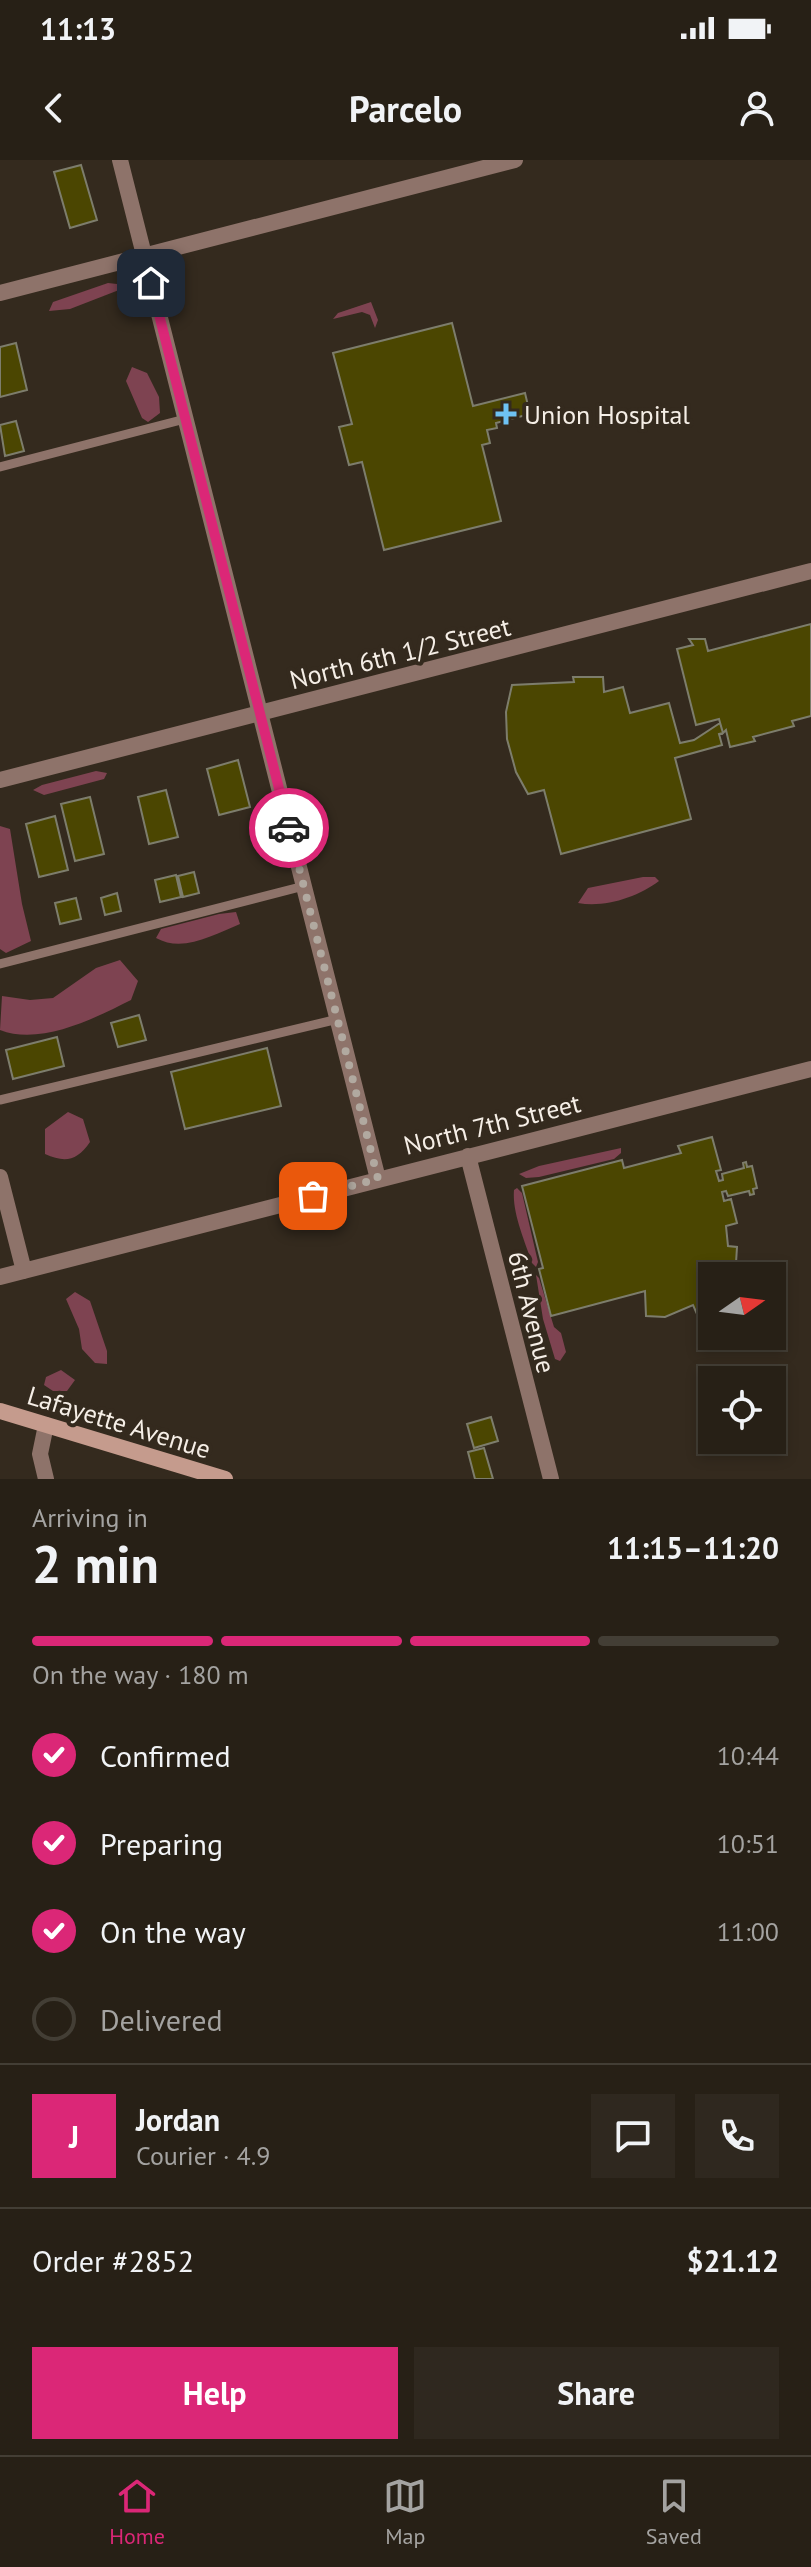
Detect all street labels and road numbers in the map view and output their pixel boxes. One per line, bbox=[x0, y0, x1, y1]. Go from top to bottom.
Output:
street label: North 6th 1/2 Street bbox=[286, 610, 514, 696]
street label: North 7th Street bbox=[400, 1086, 584, 1162]
street label: 6th Avenue bbox=[501, 1248, 563, 1376]
street label: Lafayette Avenue bbox=[23, 1378, 215, 1466]

